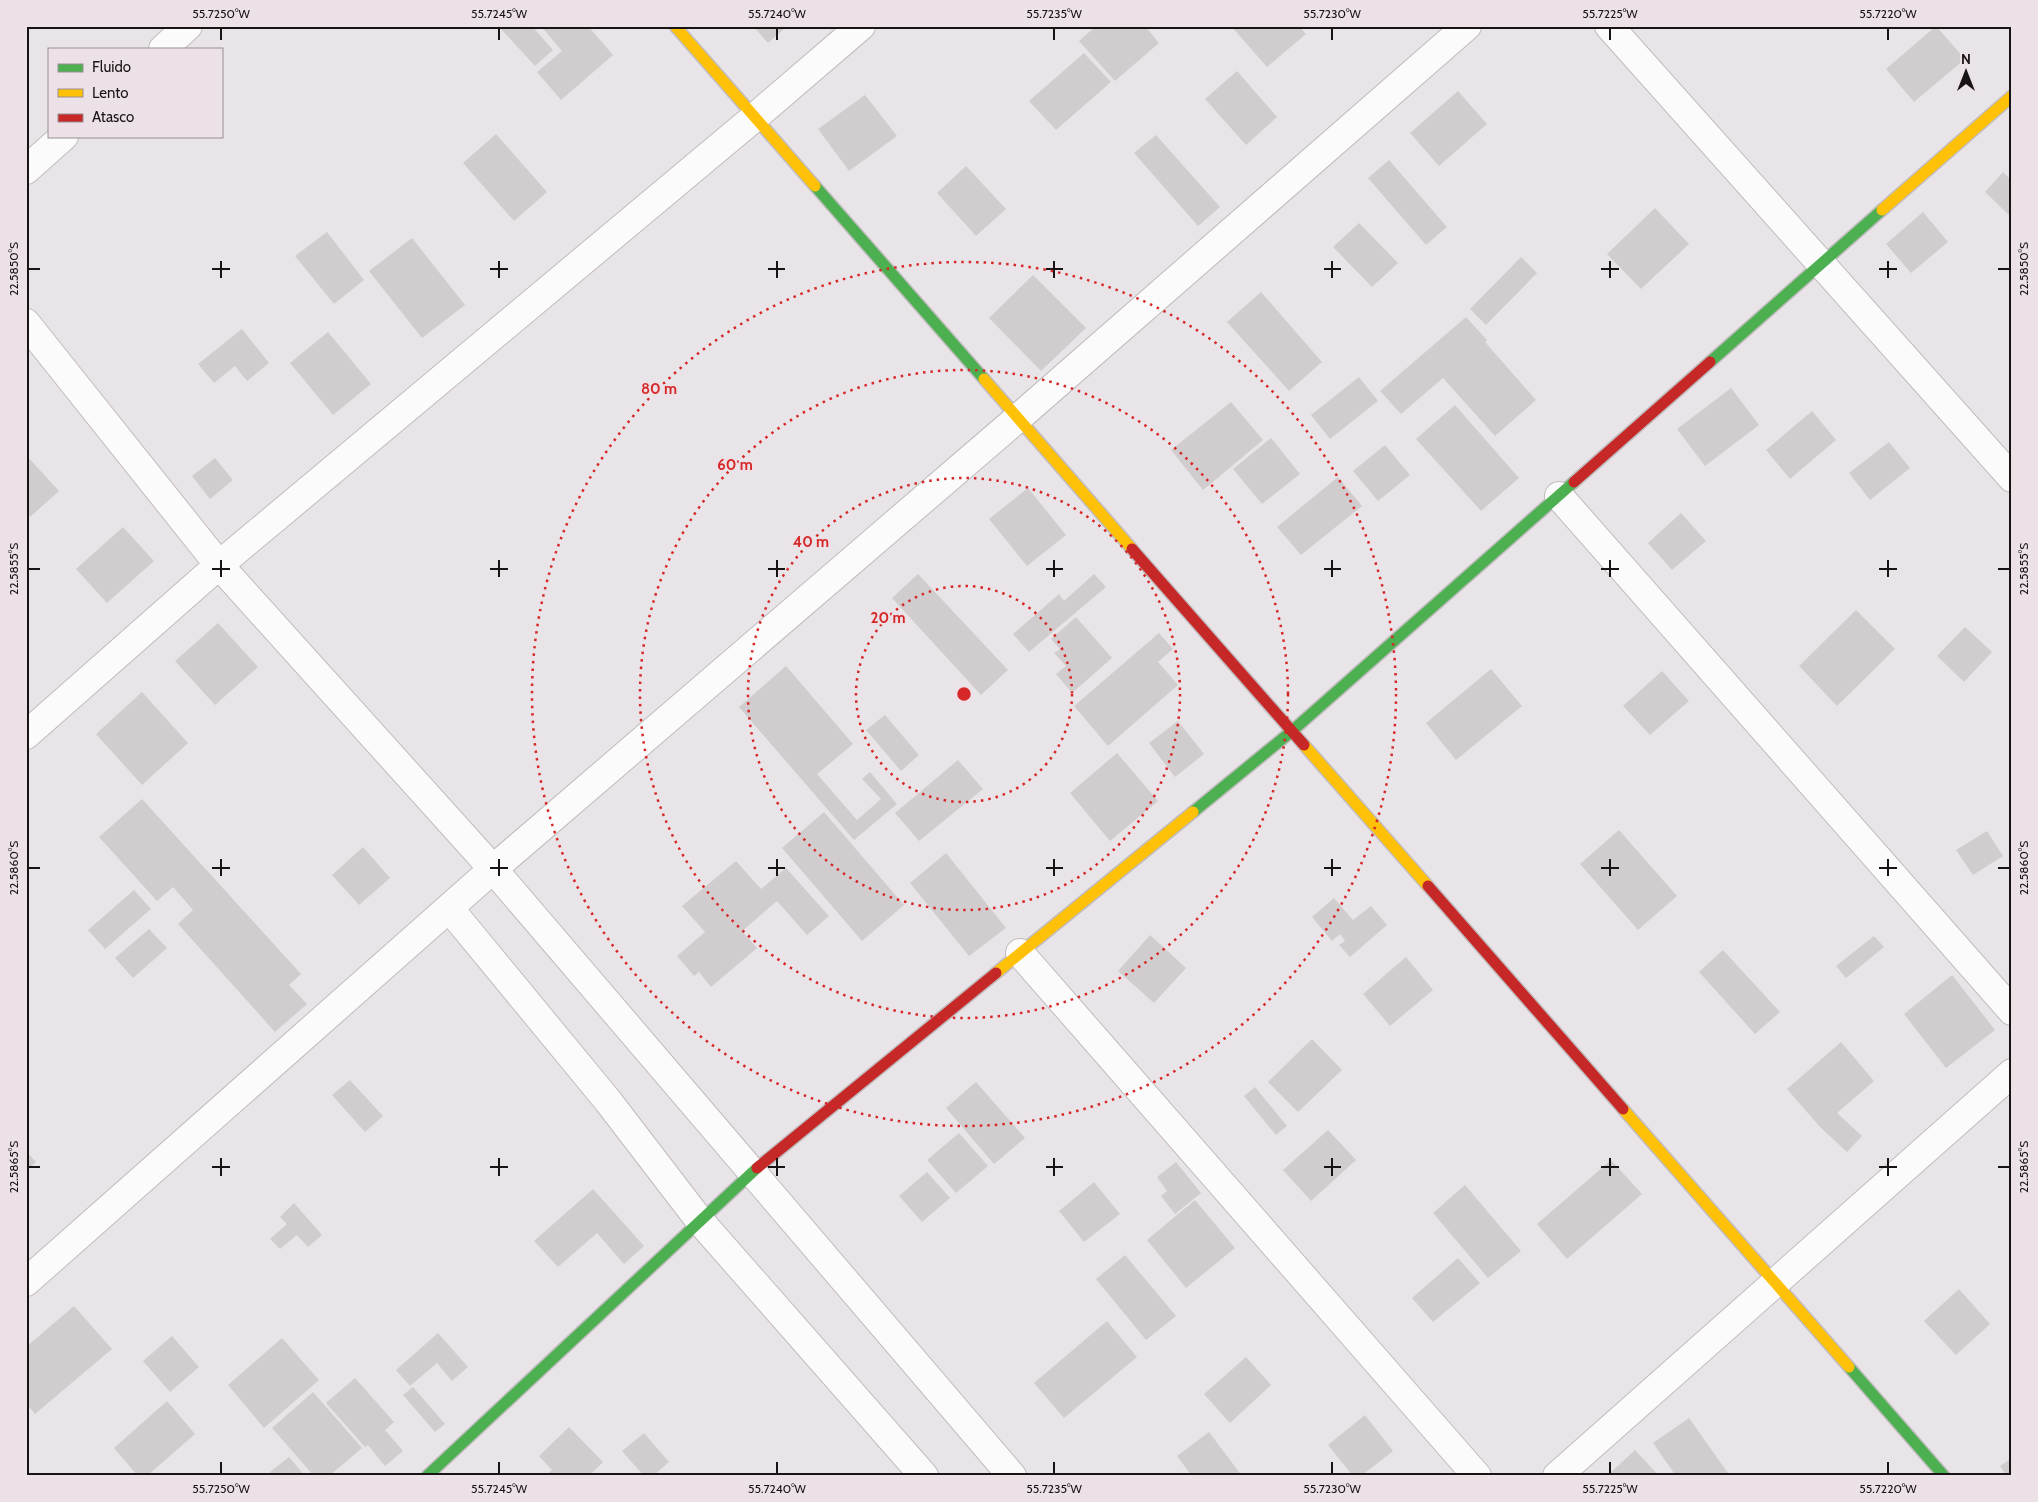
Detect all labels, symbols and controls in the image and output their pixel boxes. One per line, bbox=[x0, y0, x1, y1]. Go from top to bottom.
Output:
text: 55.7250°W bbox=[192, 6, 250, 21]
text: 55.7245°W bbox=[471, 6, 528, 21]
text: 55.7240°W bbox=[748, 6, 807, 21]
text: 55.7235°W bbox=[1026, 6, 1082, 21]
text: 55.7230°W bbox=[1303, 6, 1361, 21]
text: 55.7225°W bbox=[1582, 6, 1638, 21]
text: 55.7220°W bbox=[1859, 6, 1917, 21]
legend bbox=[48, 48, 222, 138]
north arrow bbox=[1940, 48, 1990, 98]
text: N bbox=[1961, 50, 1971, 68]
text: Fluido bbox=[92, 58, 131, 76]
text: Lento bbox=[92, 84, 129, 102]
text: Atasco bbox=[92, 108, 134, 126]
text: 22.5850°S bbox=[6, 242, 21, 296]
text: 22.5850°S bbox=[2016, 242, 2031, 296]
text: 80 m bbox=[641, 380, 677, 398]
text: 60 m bbox=[717, 456, 753, 474]
text: 40 m bbox=[793, 533, 829, 551]
text: 22.5855°S bbox=[6, 543, 21, 595]
text: 22.5855°S bbox=[2016, 543, 2031, 595]
text: 20 m bbox=[871, 609, 905, 627]
centre of rings bbox=[955, 685, 973, 703]
text: 22.5860°S bbox=[6, 841, 21, 895]
text: 22.5860°S bbox=[2016, 841, 2031, 895]
text: 22.5865°S bbox=[6, 1141, 21, 1193]
text: 22.5865°S bbox=[2016, 1141, 2031, 1193]
text: 55.7250°W bbox=[192, 1481, 250, 1496]
text: 55.7245°W bbox=[471, 1481, 528, 1496]
text: 55.7240°W bbox=[748, 1481, 807, 1496]
text: 55.7235°W bbox=[1026, 1481, 1082, 1496]
text: 55.7230°W bbox=[1303, 1481, 1361, 1496]
text: 55.7225°W bbox=[1582, 1481, 1638, 1496]
text: 55.7220°W bbox=[1859, 1481, 1917, 1496]

